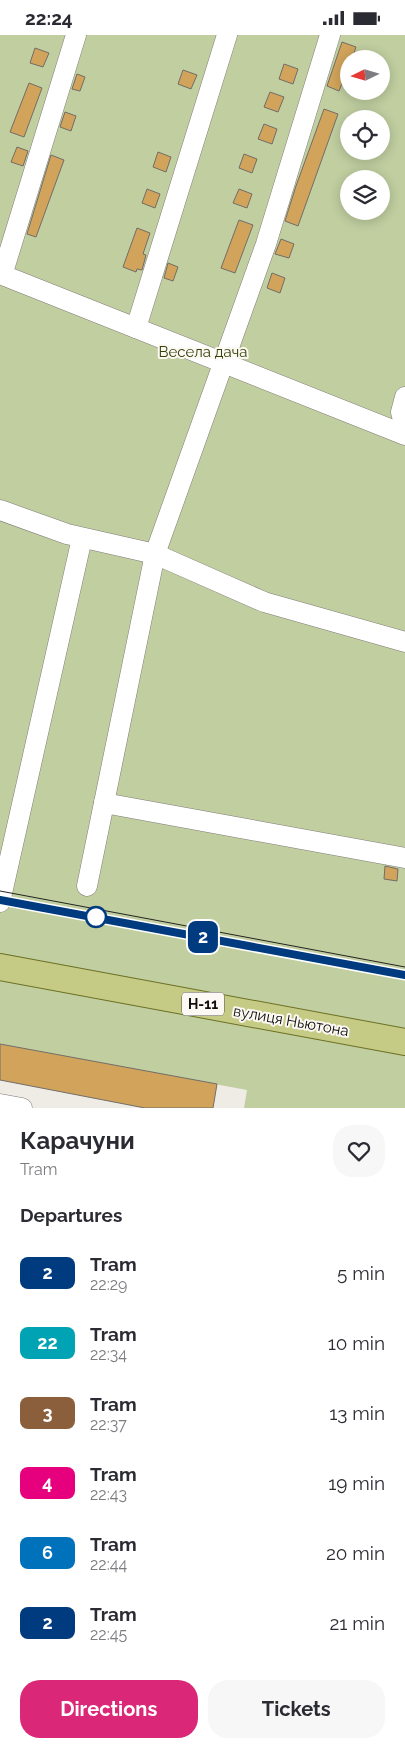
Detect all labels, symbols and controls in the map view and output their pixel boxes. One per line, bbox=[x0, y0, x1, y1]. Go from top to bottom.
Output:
text: 22:24 bbox=[25, 7, 73, 29]
north arrow bbox=[340, 50, 390, 100]
map controls bbox=[340, 50, 390, 220]
button: locate bbox=[340, 110, 390, 160]
button: layers bbox=[340, 170, 390, 220]
park label: Весела дача bbox=[158, 343, 248, 361]
unlabelled marker bbox=[85, 906, 107, 928]
line badge: 2 bbox=[187, 921, 219, 953]
text: 2 bbox=[198, 926, 208, 947]
road number: Н-11 bbox=[182, 993, 224, 1016]
street label: вулиця Ньютона bbox=[232, 1002, 350, 1040]
button: heart bbox=[333, 1125, 385, 1177]
text: Карачуни bbox=[20, 1126, 135, 1155]
text: Tram bbox=[20, 1160, 57, 1179]
text: Departures bbox=[20, 1204, 122, 1226]
text: Tram bbox=[90, 1253, 137, 1275]
text: 2 bbox=[42, 1262, 53, 1283]
text: 5 min bbox=[337, 1262, 385, 1284]
text: 22:29 bbox=[90, 1275, 127, 1294]
text: Tram bbox=[90, 1323, 137, 1345]
text: 22 bbox=[37, 1332, 58, 1353]
text: 10 min bbox=[328, 1332, 385, 1354]
text: 22:34 bbox=[90, 1345, 127, 1364]
text: Tram bbox=[90, 1393, 137, 1415]
text: 3 bbox=[42, 1402, 53, 1423]
text: 13 min bbox=[329, 1402, 385, 1424]
text: 22:37 bbox=[90, 1415, 127, 1434]
text: Tram bbox=[90, 1463, 137, 1485]
text: 4 bbox=[42, 1472, 53, 1493]
text: 19 min bbox=[328, 1472, 385, 1494]
text: 22:43 bbox=[90, 1485, 127, 1504]
text: Tram bbox=[90, 1533, 137, 1555]
text: 6 bbox=[42, 1542, 53, 1563]
text: 20 min bbox=[326, 1542, 385, 1564]
text: 22:44 bbox=[90, 1555, 127, 1574]
text: Tram bbox=[90, 1603, 137, 1625]
text: 2 bbox=[42, 1612, 53, 1633]
text: 21 min bbox=[329, 1612, 385, 1634]
text: 22:45 bbox=[90, 1625, 127, 1644]
button: Directions bbox=[20, 1680, 198, 1738]
button: Tickets bbox=[208, 1680, 385, 1738]

